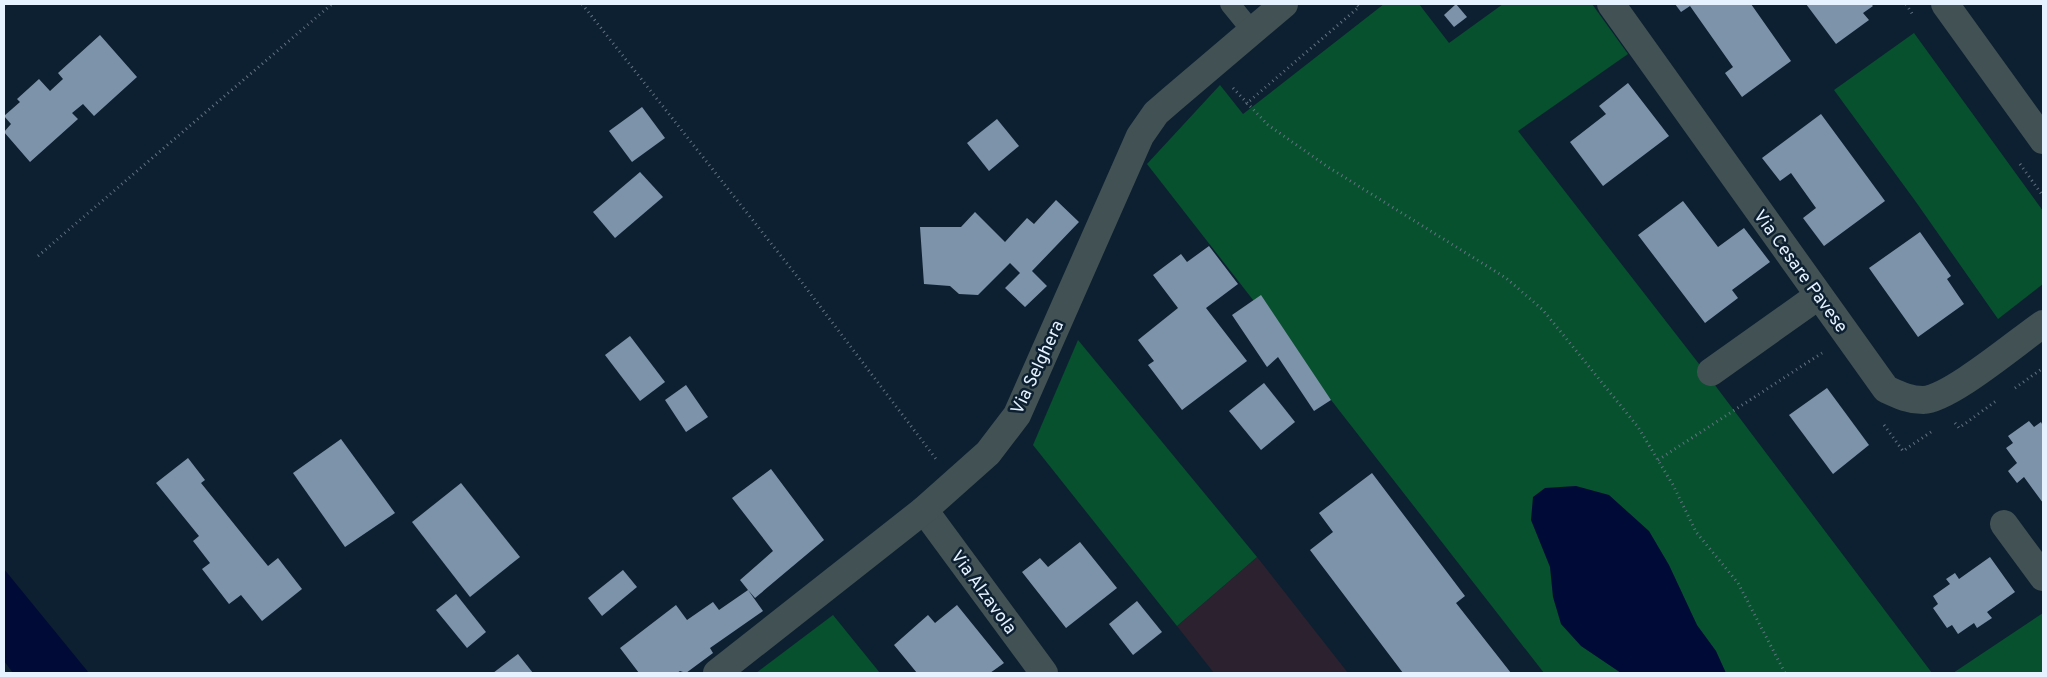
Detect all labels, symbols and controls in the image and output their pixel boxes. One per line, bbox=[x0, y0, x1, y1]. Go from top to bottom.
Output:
street label: Via Cesare Pavese bbox=[1747, 206, 1852, 338]
street label: Via Selghera bbox=[1007, 317, 1070, 418]
street label: Via Alzavola bbox=[945, 546, 1021, 639]

